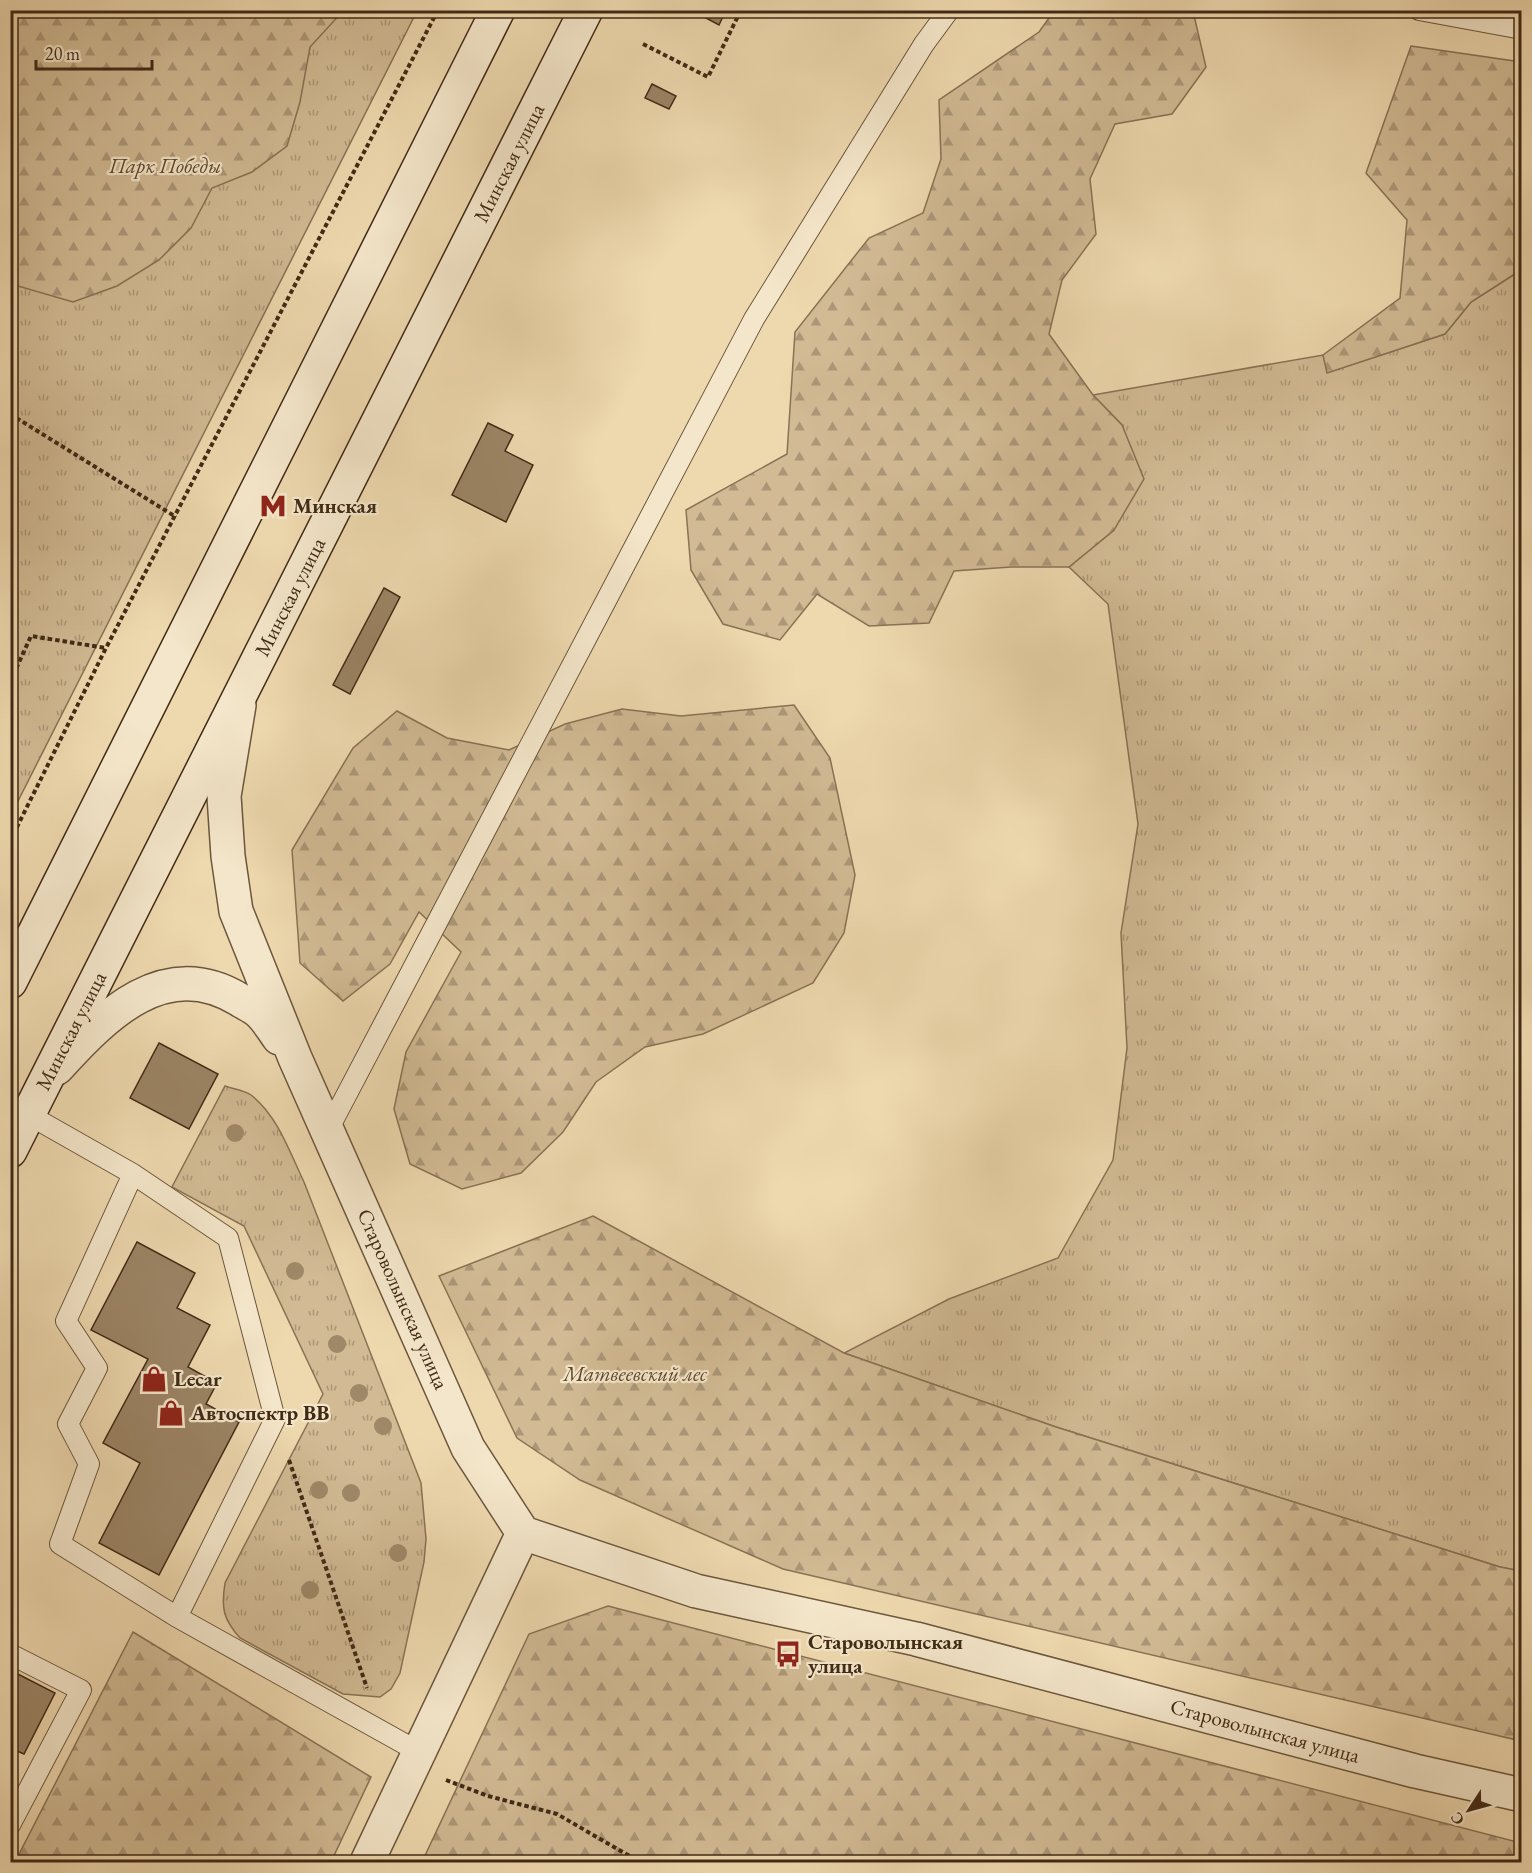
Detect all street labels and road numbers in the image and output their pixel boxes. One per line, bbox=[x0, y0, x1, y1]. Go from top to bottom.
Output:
street label: Минская улица bbox=[467, 98, 550, 227]
street label: Минская улица bbox=[248, 532, 331, 661]
street label: Минская улица bbox=[29, 966, 112, 1095]
street label: Староволынская улица bbox=[352, 1204, 456, 1394]
street label: Староволынская улица bbox=[1168, 1692, 1363, 1769]

